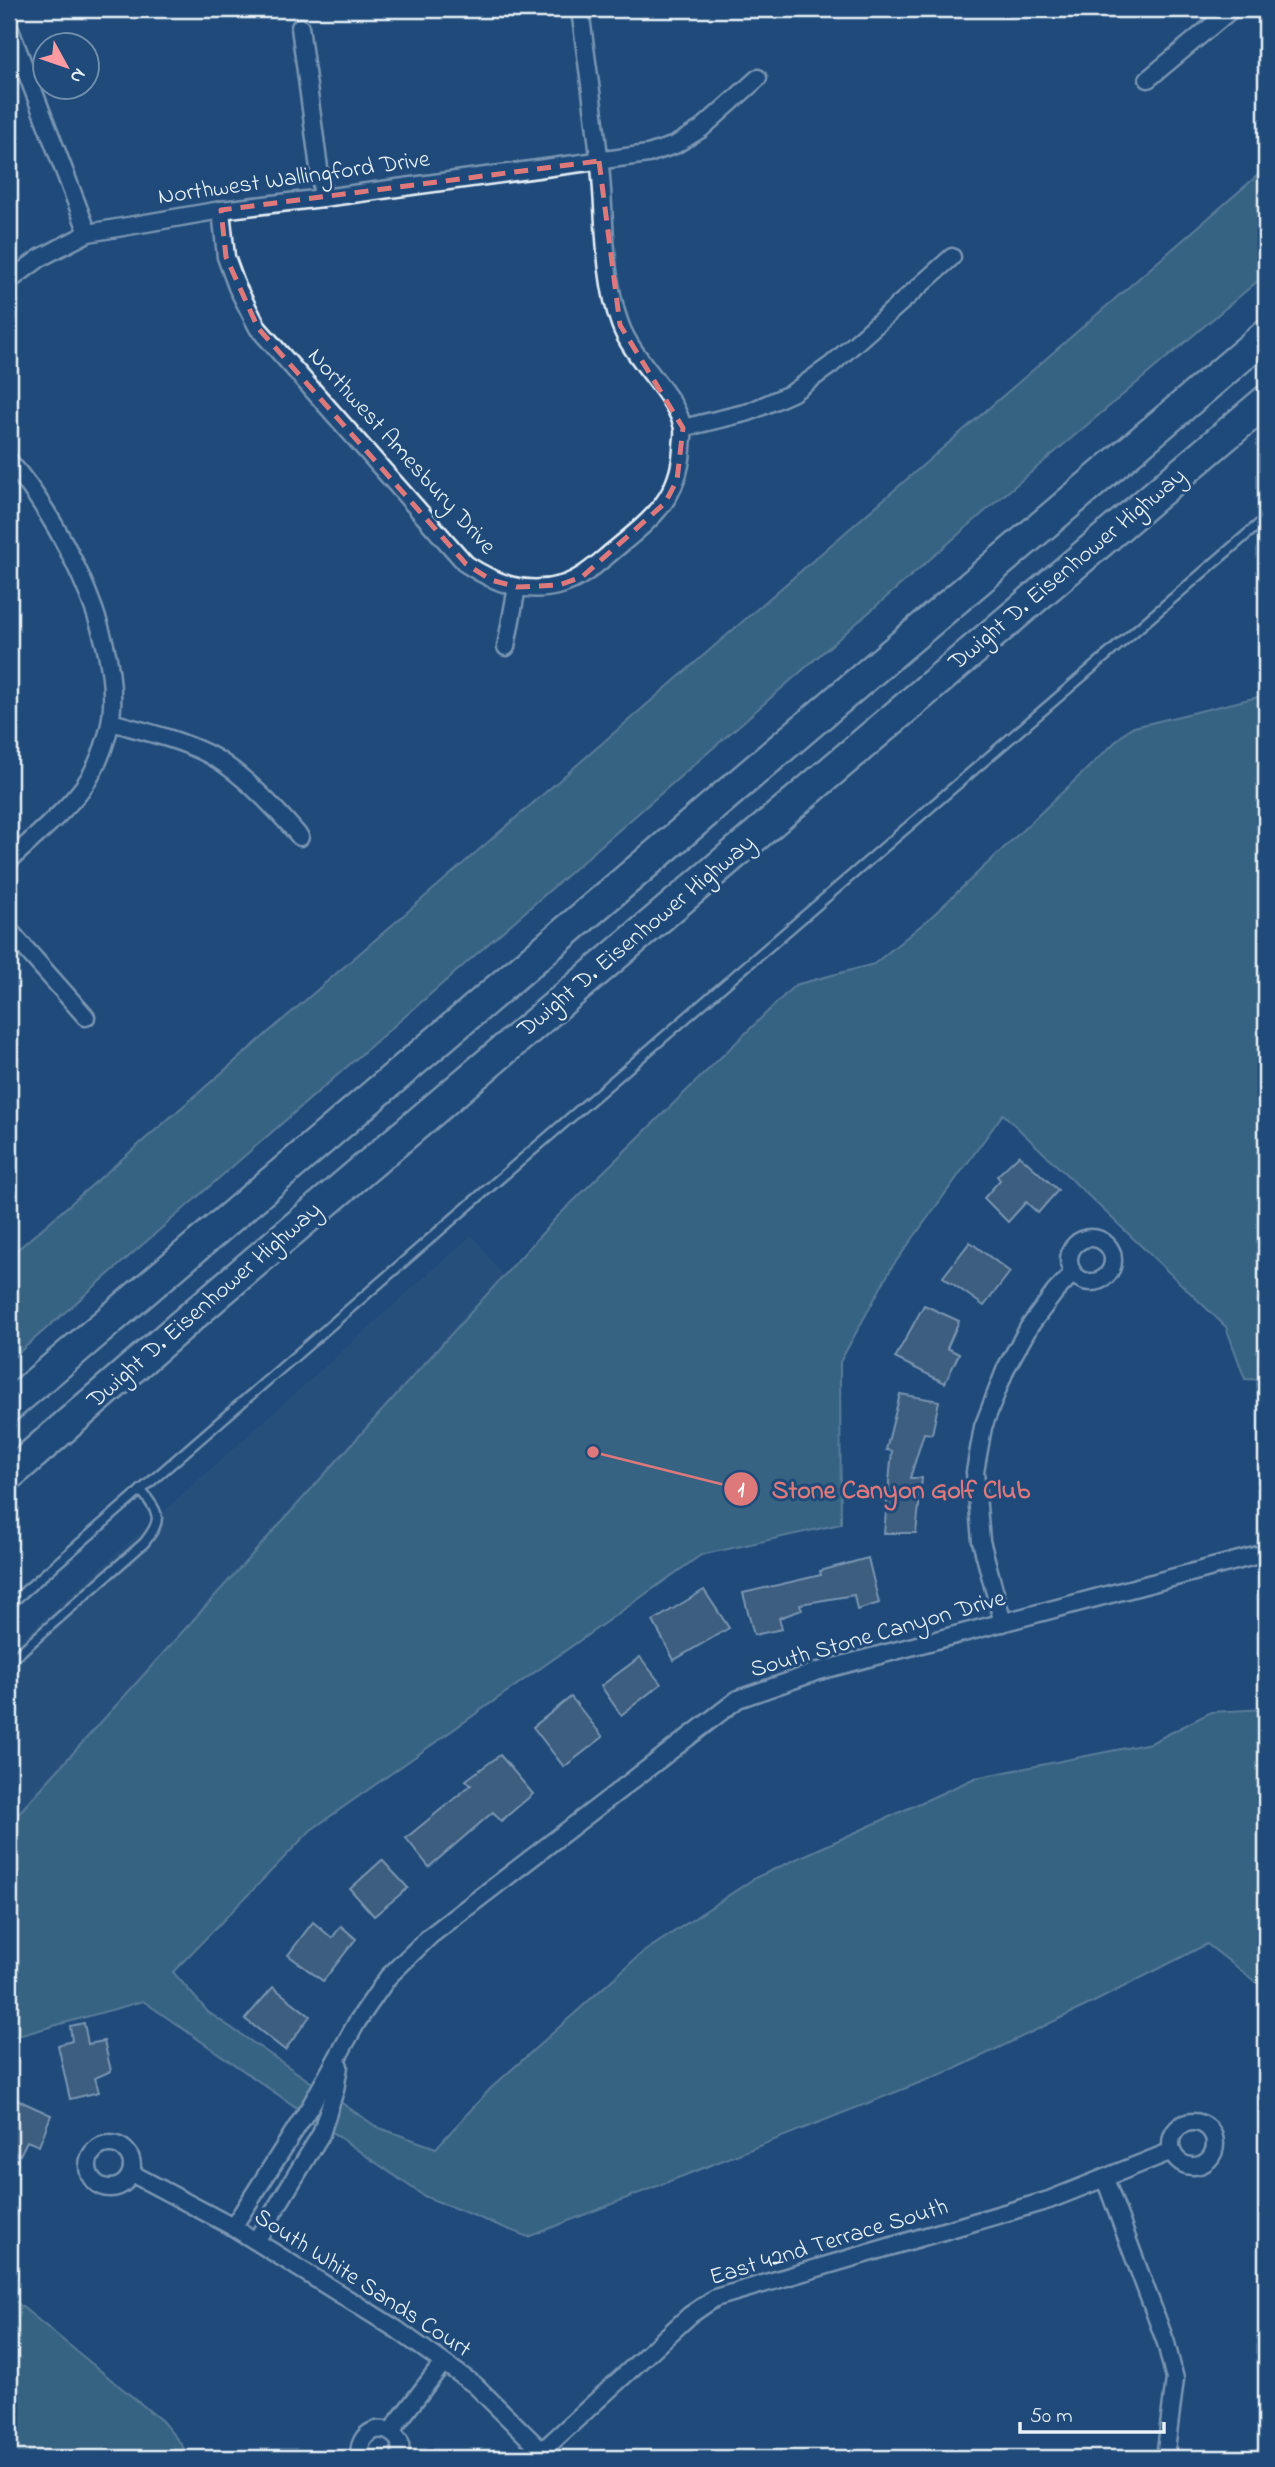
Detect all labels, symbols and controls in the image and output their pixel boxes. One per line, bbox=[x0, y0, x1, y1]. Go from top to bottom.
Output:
north arrow bbox=[32, 32, 102, 102]
text: N bbox=[63, 62, 92, 89]
street label: Northwest Wallingford Drive bbox=[156, 143, 432, 215]
street label: Northwest Amesbury Drive bbox=[298, 341, 504, 564]
street label: Dwight D. Eisenhower Highway bbox=[941, 460, 1195, 681]
street label: Dwight D. Eisenhower Highway bbox=[510, 827, 764, 1048]
street label: Dwight D. Eisenhower Highway bbox=[79, 1194, 331, 1419]
callout: Stone Canyon Golf Club bbox=[723, 1465, 1044, 1512]
text: Stone Canyon Golf Club bbox=[772, 1473, 1030, 1511]
text: 1 bbox=[738, 1476, 745, 1506]
street label: South Stone Canyon Drive bbox=[746, 1582, 1010, 1689]
street label: East 42nd Terrace South bbox=[705, 2190, 953, 2296]
street label: South White Sands Court bbox=[246, 2200, 478, 2368]
scale bar bbox=[1020, 2390, 1163, 2434]
text: 50 m bbox=[1030, 2402, 1073, 2432]

